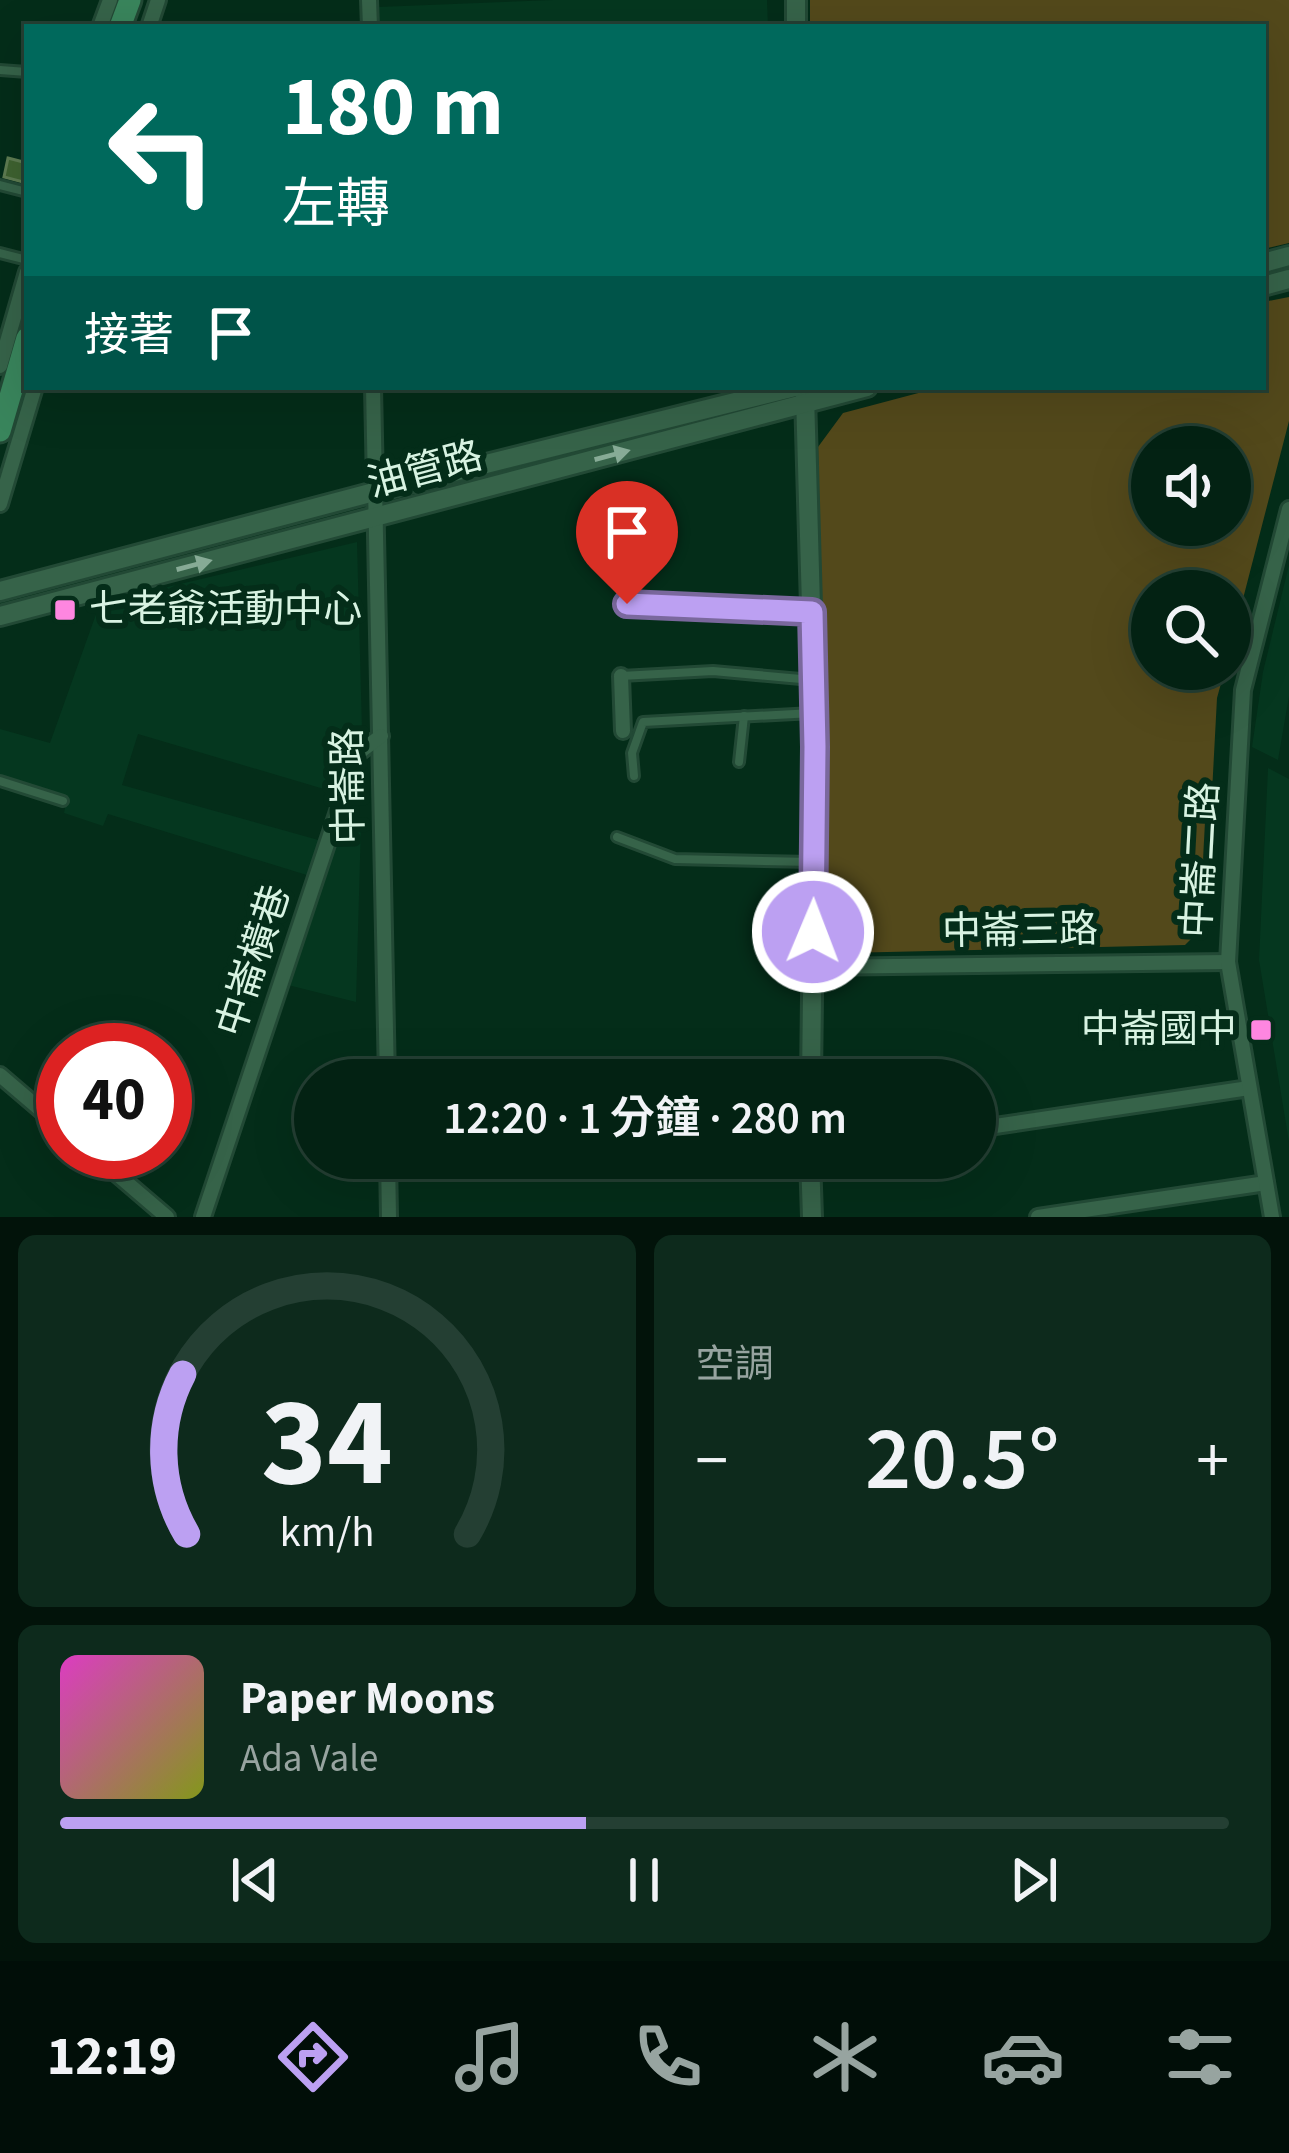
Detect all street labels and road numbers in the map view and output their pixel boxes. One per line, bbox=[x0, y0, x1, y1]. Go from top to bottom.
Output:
street label: 油管路 bbox=[361, 428, 489, 512]
street label: 中崙路 bbox=[320, 727, 378, 845]
street label: 中崙二路 bbox=[1169, 781, 1233, 939]
street label: 中崙橫巷 bbox=[203, 878, 305, 1044]
street label: 中崙三路 bbox=[942, 902, 1098, 960]

